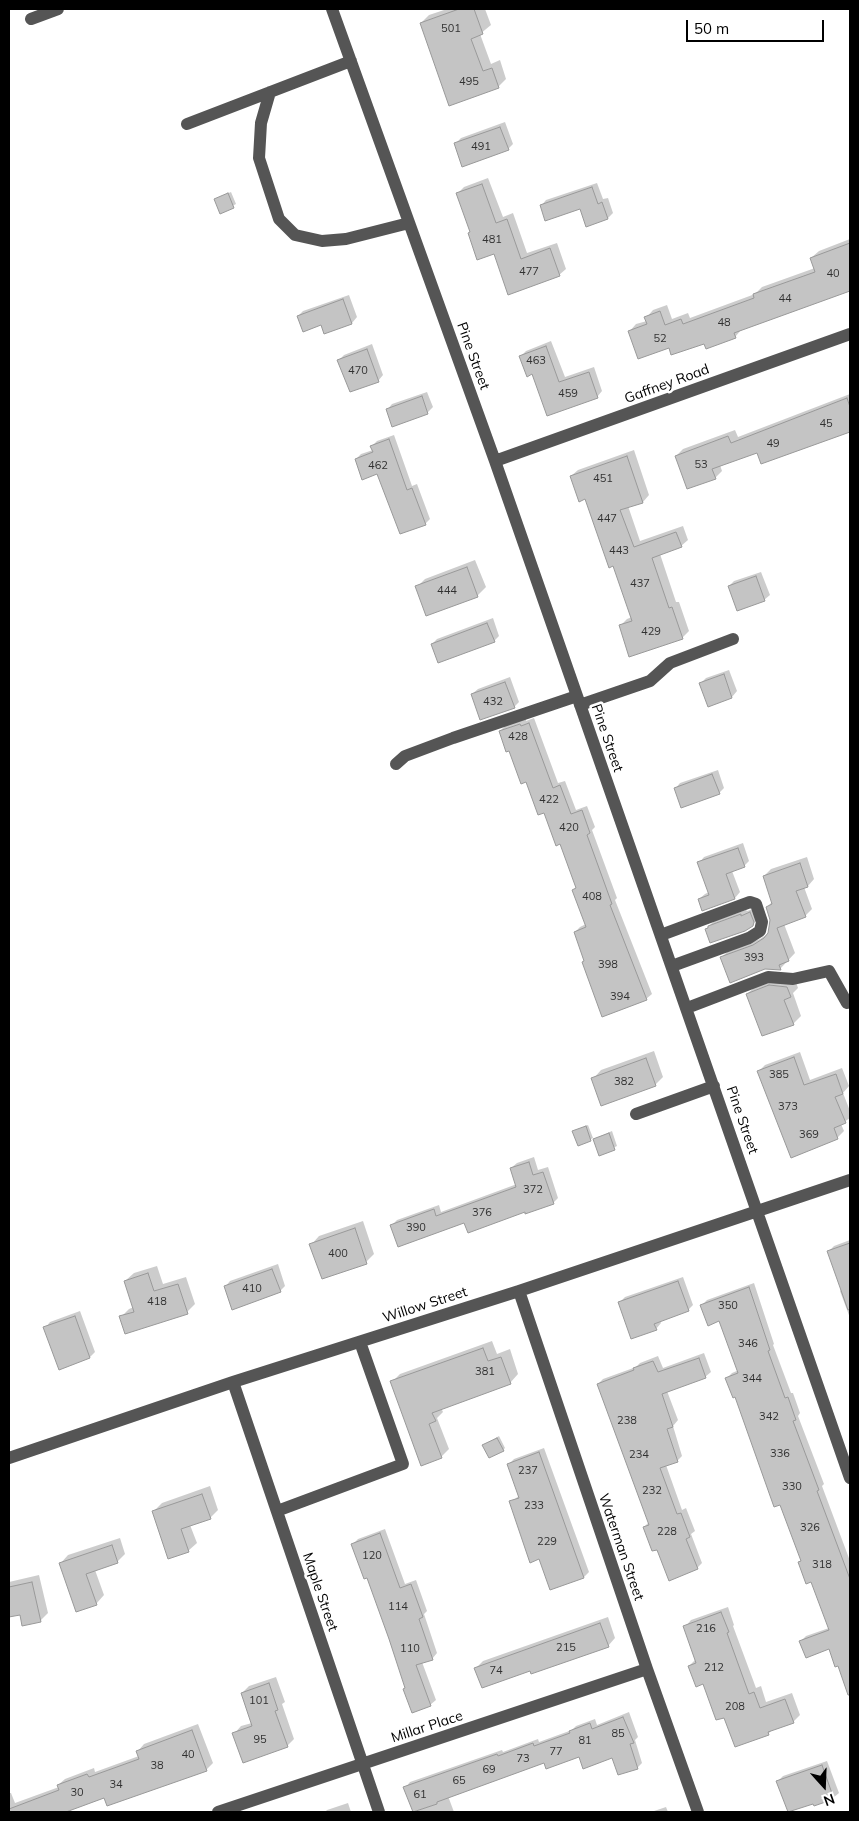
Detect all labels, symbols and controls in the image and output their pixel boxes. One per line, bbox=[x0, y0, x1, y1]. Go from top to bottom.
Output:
scale bar bbox=[689, 10, 826, 42]
text: 50 m bbox=[694, 19, 729, 38]
house number: 501 bbox=[441, 22, 461, 36]
house number: 495 bbox=[459, 75, 479, 89]
house number: 491 bbox=[471, 140, 491, 154]
house number: 481 bbox=[482, 233, 502, 247]
house number: 477 bbox=[519, 265, 539, 279]
house number: 40 bbox=[826, 267, 840, 281]
house number: 44 bbox=[778, 292, 792, 306]
house number: 48 bbox=[717, 316, 731, 330]
street label: Pine Street bbox=[453, 320, 493, 392]
house number: 52 bbox=[653, 332, 667, 346]
house number: 463 bbox=[526, 354, 546, 368]
street label: Gaffney Road bbox=[622, 361, 712, 407]
house number: 470 bbox=[348, 364, 368, 378]
house number: 459 bbox=[558, 387, 578, 401]
house number: 45 bbox=[819, 417, 833, 431]
house number: 49 bbox=[766, 437, 780, 451]
house number: 53 bbox=[694, 458, 708, 472]
house number: 462 bbox=[368, 459, 388, 473]
house number: 451 bbox=[593, 472, 613, 486]
house number: 447 bbox=[597, 512, 617, 526]
house number: 443 bbox=[609, 544, 629, 558]
house number: 437 bbox=[630, 577, 650, 591]
house number: 444 bbox=[437, 584, 457, 598]
house number: 429 bbox=[641, 625, 661, 639]
house number: 432 bbox=[483, 695, 503, 709]
street label: Pine Street bbox=[588, 702, 626, 774]
house number: 428 bbox=[508, 730, 528, 744]
house number: 422 bbox=[539, 793, 559, 807]
house number: 420 bbox=[559, 821, 579, 835]
house number: 408 bbox=[582, 890, 602, 904]
house number: 393 bbox=[744, 951, 764, 965]
house number: 398 bbox=[598, 958, 618, 972]
house number: 394 bbox=[610, 990, 630, 1004]
house number: 385 bbox=[769, 1068, 789, 1082]
house number: 382 bbox=[614, 1075, 634, 1089]
street label: Pine Street bbox=[723, 1084, 761, 1156]
house number: 373 bbox=[778, 1100, 798, 1114]
house number: 369 bbox=[799, 1128, 819, 1142]
house number: 372 bbox=[523, 1183, 543, 1197]
house number: 376 bbox=[472, 1206, 492, 1220]
house number: 390 bbox=[406, 1221, 426, 1235]
house number: 400 bbox=[328, 1247, 348, 1261]
house number: 410 bbox=[242, 1282, 262, 1296]
street label: Willow Street bbox=[381, 1283, 469, 1327]
house number: 418 bbox=[147, 1295, 167, 1309]
house number: 350 bbox=[718, 1299, 738, 1313]
house number: 346 bbox=[738, 1337, 758, 1351]
house number: 381 bbox=[475, 1365, 495, 1379]
house number: 344 bbox=[742, 1372, 762, 1386]
house number: 342 bbox=[759, 1410, 779, 1424]
house number: 238 bbox=[617, 1414, 637, 1428]
house number: 336 bbox=[770, 1447, 790, 1461]
house number: 234 bbox=[629, 1448, 649, 1462]
house number: 237 bbox=[518, 1464, 538, 1478]
house number: 330 bbox=[782, 1480, 802, 1494]
house number: 232 bbox=[642, 1484, 662, 1498]
street label: Waterman Street bbox=[595, 1491, 647, 1603]
house number: 233 bbox=[524, 1499, 544, 1513]
house number: 326 bbox=[800, 1521, 820, 1535]
house number: 228 bbox=[657, 1525, 677, 1539]
house number: 229 bbox=[537, 1535, 557, 1549]
house number: 120 bbox=[362, 1549, 382, 1563]
street label: Maple Street bbox=[299, 1550, 341, 1634]
house number: 318 bbox=[812, 1558, 832, 1572]
house number: 114 bbox=[388, 1600, 408, 1614]
house number: 216 bbox=[696, 1622, 716, 1636]
house number: 215 bbox=[556, 1641, 576, 1655]
house number: 110 bbox=[400, 1642, 420, 1656]
house number: 212 bbox=[704, 1661, 724, 1675]
house number: 74 bbox=[489, 1664, 503, 1678]
house number: 101 bbox=[249, 1694, 269, 1708]
house number: 208 bbox=[725, 1700, 745, 1714]
street label: Millar Place bbox=[389, 1708, 465, 1746]
house number: 85 bbox=[611, 1727, 625, 1741]
house number: 95 bbox=[253, 1733, 267, 1747]
house number: 81 bbox=[578, 1734, 592, 1748]
house number: 77 bbox=[549, 1745, 563, 1759]
house number: 40 bbox=[181, 1748, 195, 1762]
house number: 73 bbox=[516, 1752, 530, 1766]
house number: 38 bbox=[150, 1759, 164, 1773]
north arrow bbox=[799, 1761, 849, 1811]
house number: 69 bbox=[482, 1763, 496, 1777]
house number: 65 bbox=[452, 1774, 466, 1788]
house number: 34 bbox=[109, 1778, 123, 1792]
house number: 30 bbox=[70, 1786, 84, 1800]
house number: 61 bbox=[413, 1788, 427, 1802]
text: N bbox=[821, 1790, 837, 1810]

